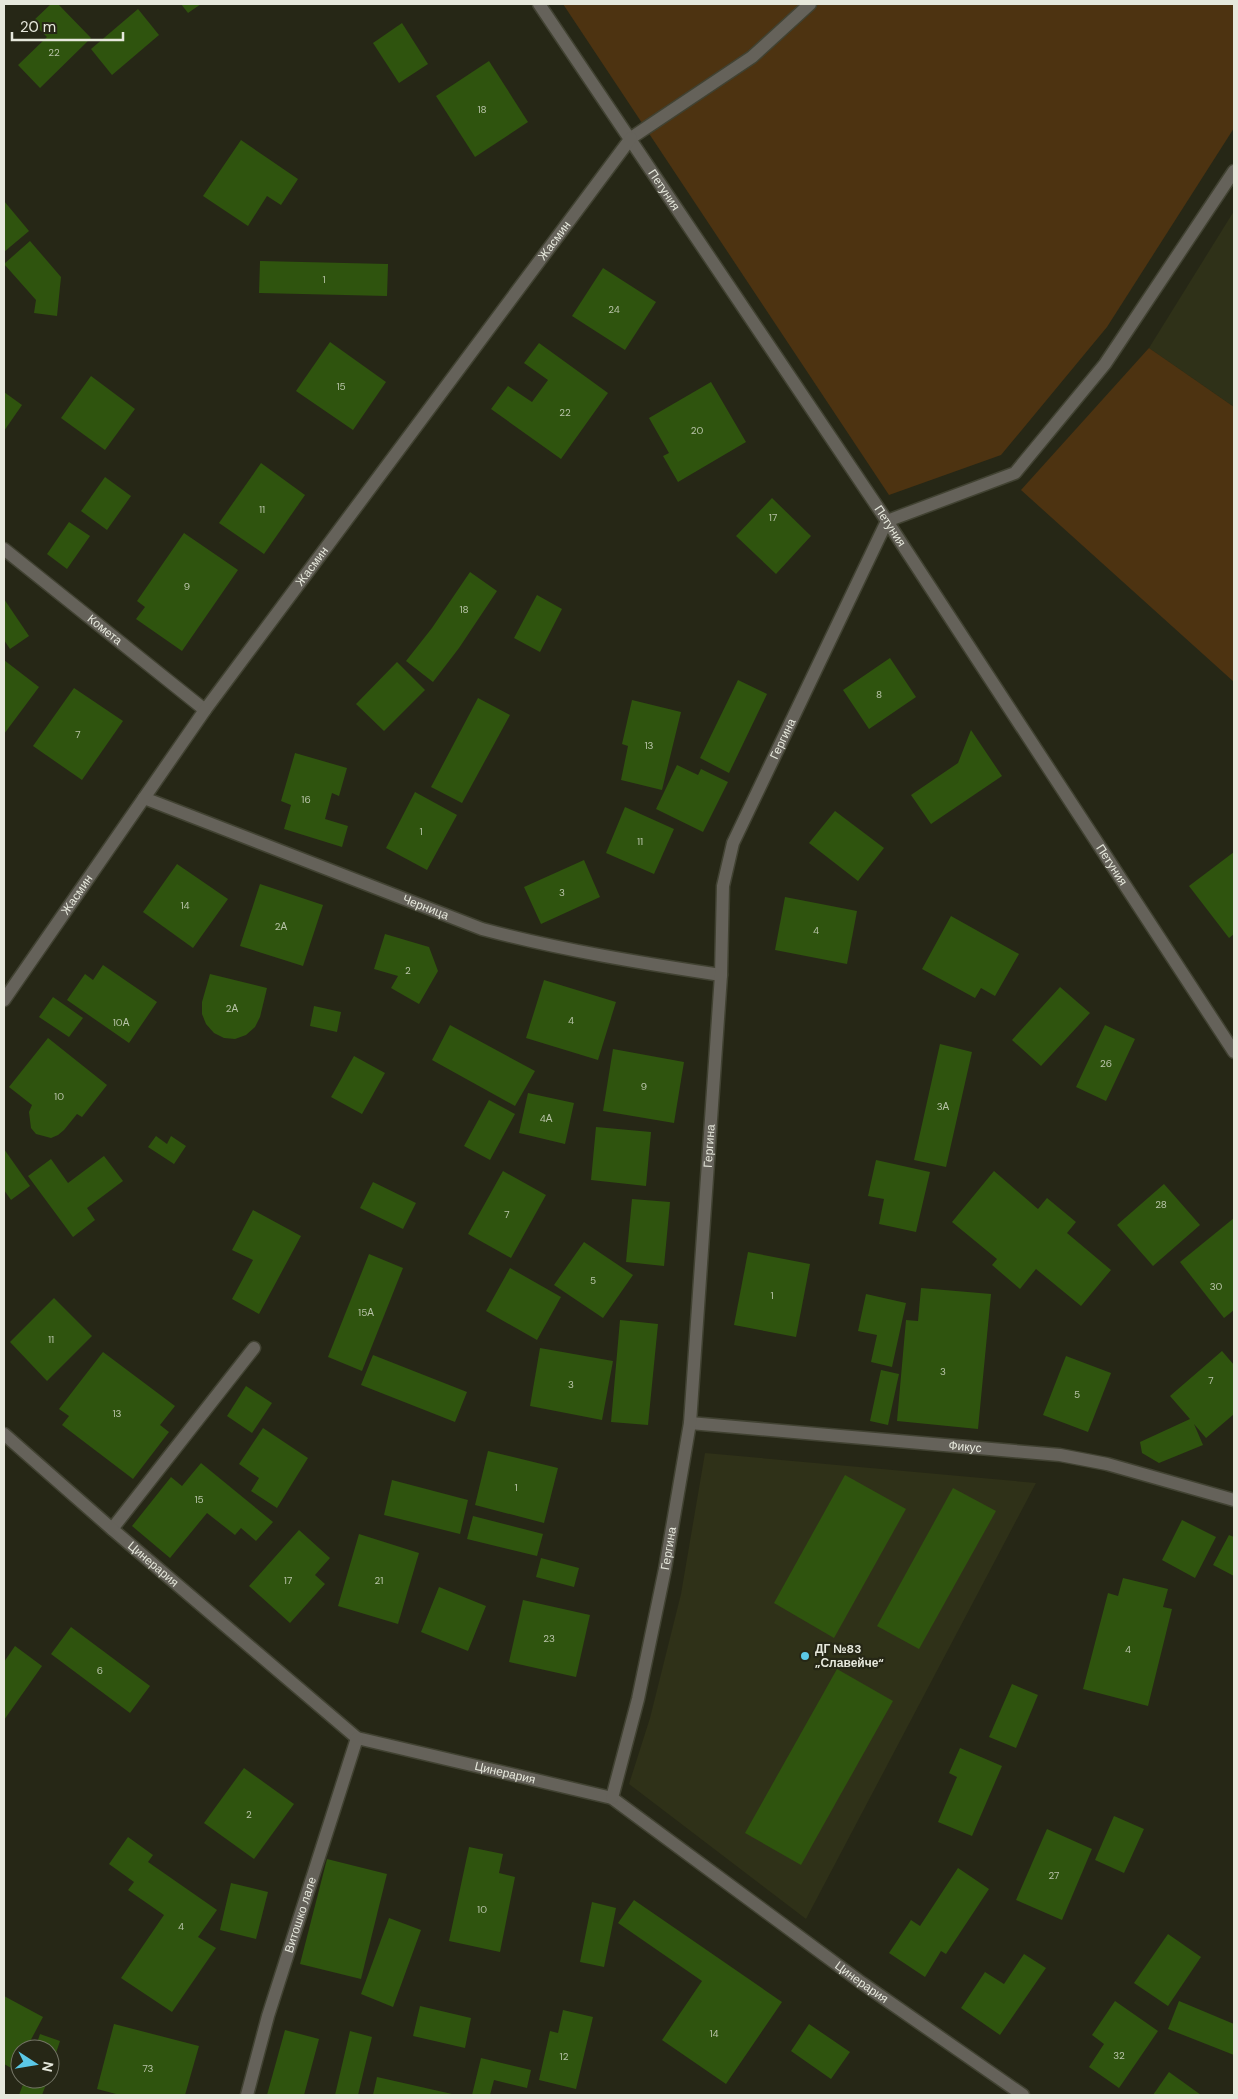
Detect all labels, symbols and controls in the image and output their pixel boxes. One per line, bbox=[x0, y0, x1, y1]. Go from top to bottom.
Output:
scale bar bbox=[12, 10, 124, 42]
text: 20 m bbox=[20, 17, 56, 37]
house number: 22 bbox=[48, 46, 60, 59]
house number: 18 bbox=[477, 103, 487, 116]
street label: Петуния bbox=[644, 166, 684, 214]
street label: Жасмин bbox=[535, 218, 575, 264]
house number: 1 bbox=[322, 273, 326, 286]
house number: 24 bbox=[608, 303, 620, 316]
house number: 15 bbox=[336, 380, 346, 393]
house number: 22 bbox=[559, 406, 571, 419]
house number: 20 bbox=[691, 424, 703, 437]
street label: Петуния bbox=[871, 502, 910, 550]
house number: 11 bbox=[259, 503, 265, 516]
house number: 17 bbox=[769, 511, 777, 524]
street label: Жасмин bbox=[292, 543, 332, 589]
house number: 9 bbox=[184, 580, 190, 593]
house number: 18 bbox=[459, 603, 469, 616]
street label: Комета bbox=[84, 611, 126, 649]
house number: 8 bbox=[876, 688, 882, 701]
street label: Гергина bbox=[766, 715, 800, 762]
house number: 7 bbox=[75, 728, 81, 741]
house number: 13 bbox=[644, 739, 654, 752]
house number: 16 bbox=[301, 793, 311, 806]
house number: 1 bbox=[419, 825, 423, 838]
house number: 11 bbox=[637, 835, 643, 848]
street label: Петуния bbox=[1092, 841, 1131, 889]
street label: Жасмин bbox=[57, 872, 96, 918]
house number: 3 bbox=[559, 886, 565, 899]
street label: Черница bbox=[400, 891, 451, 923]
house number: 14 bbox=[180, 899, 190, 912]
house number: 2А bbox=[275, 920, 288, 933]
house number: 4 bbox=[813, 924, 819, 937]
house number: 2 bbox=[405, 964, 411, 977]
house number: 2А bbox=[226, 1002, 239, 1015]
house number: 4 bbox=[568, 1014, 574, 1027]
house number: 10А bbox=[113, 1016, 130, 1029]
house number: 26 bbox=[1100, 1057, 1112, 1070]
house number: 9 bbox=[641, 1080, 647, 1093]
house number: 10 bbox=[54, 1090, 64, 1103]
house number: 3А bbox=[937, 1100, 950, 1113]
house number: 4А bbox=[540, 1112, 553, 1125]
street label: Гергина bbox=[700, 1123, 719, 1168]
house number: 28 bbox=[1155, 1198, 1167, 1211]
house number: 7 bbox=[504, 1208, 510, 1221]
house number: 5 bbox=[590, 1274, 596, 1287]
house number: 30 bbox=[1210, 1280, 1223, 1293]
house number: 1 bbox=[770, 1289, 774, 1302]
house number: 15А bbox=[358, 1306, 374, 1319]
house number: 11 bbox=[48, 1333, 54, 1346]
house number: 3 bbox=[940, 1365, 946, 1378]
house number: 7 bbox=[1208, 1374, 1214, 1387]
house number: 3 bbox=[568, 1378, 574, 1391]
house number: 5 bbox=[1074, 1388, 1080, 1401]
house number: 13 bbox=[112, 1407, 122, 1420]
street label: Фикус bbox=[948, 1437, 982, 1456]
house number: 1 bbox=[514, 1481, 518, 1494]
house number: 15 bbox=[194, 1493, 204, 1506]
street label: Гергина bbox=[657, 1525, 680, 1571]
street label: Цинерария bbox=[124, 1538, 182, 1590]
house number: 17 bbox=[284, 1574, 292, 1587]
house number: 21 bbox=[375, 1574, 383, 1587]
house number: 23 bbox=[543, 1632, 555, 1645]
place label: ДГ №83 „Славейче“ bbox=[815, 1641, 884, 1671]
house number: 4 bbox=[1125, 1643, 1131, 1656]
marker: ДГ №83 „Славейче“ bbox=[799, 1650, 811, 1662]
house number: 6 bbox=[97, 1664, 103, 1677]
street label: Цинерария bbox=[473, 1758, 537, 1788]
house number: 2 bbox=[246, 1808, 252, 1821]
house number: 27 bbox=[1049, 1869, 1059, 1882]
street label: Витошко лале bbox=[281, 1874, 320, 1955]
house number: 10 bbox=[477, 1903, 487, 1916]
house number: 4 bbox=[178, 1920, 184, 1933]
street label: Цинерария bbox=[832, 1958, 891, 2007]
house number: 14 bbox=[709, 2027, 719, 2040]
north arrow bbox=[10, 2039, 60, 2089]
house number: 32 bbox=[1113, 2049, 1125, 2062]
house number: 12 bbox=[560, 2050, 569, 2063]
text: N bbox=[38, 2060, 58, 2074]
house number: 73 bbox=[143, 2062, 154, 2075]

